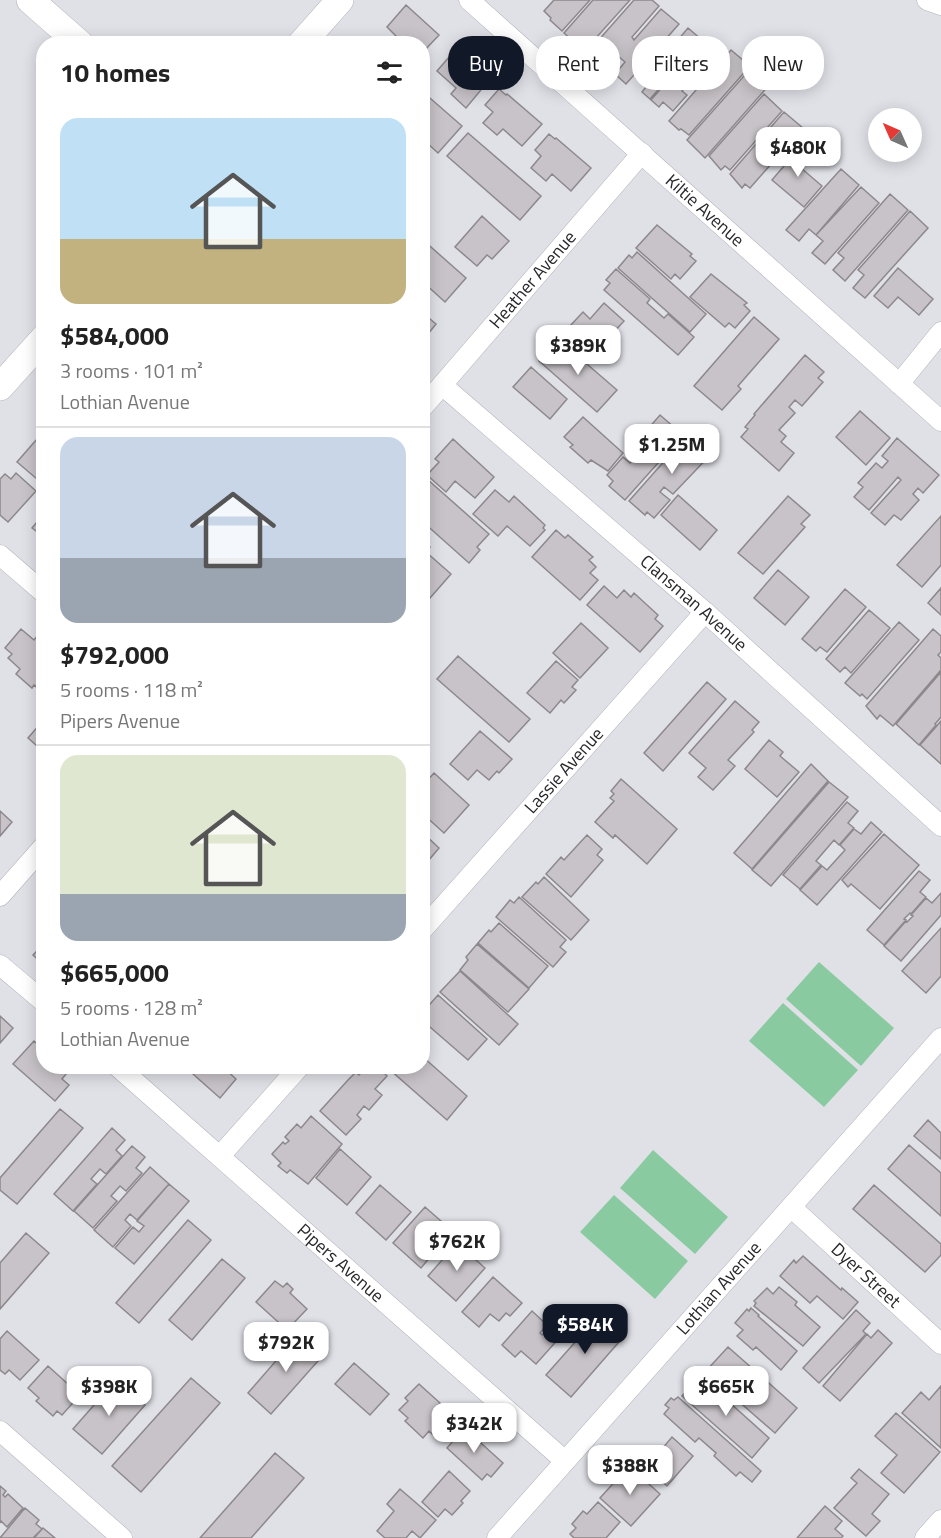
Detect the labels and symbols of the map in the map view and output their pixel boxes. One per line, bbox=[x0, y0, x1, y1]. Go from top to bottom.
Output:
north arrow bbox=[868, 108, 922, 162]
pin: $480K bbox=[756, 127, 840, 178]
street label: Kiltie Avenue bbox=[660, 167, 751, 253]
street label: Heather Avenue bbox=[482, 224, 582, 334]
pin: $389K bbox=[536, 325, 620, 376]
pin: $1.25M bbox=[623, 424, 721, 475]
street label: Clansman Avenue bbox=[634, 548, 754, 657]
street label: Lassie Avenue bbox=[518, 721, 609, 819]
street label: Pipers Avenue bbox=[291, 1217, 390, 1309]
pin: $762K bbox=[415, 1221, 499, 1272]
street label: Lothian Avenue bbox=[669, 1235, 767, 1341]
street label: Dyer Street bbox=[825, 1236, 908, 1314]
pin: $584K bbox=[543, 1304, 627, 1355]
pin: $792K bbox=[244, 1322, 328, 1373]
pin: $398K bbox=[67, 1366, 151, 1417]
pin: $665K bbox=[684, 1366, 768, 1417]
pin: $342K bbox=[432, 1403, 516, 1454]
pin: $388K bbox=[588, 1445, 672, 1496]

